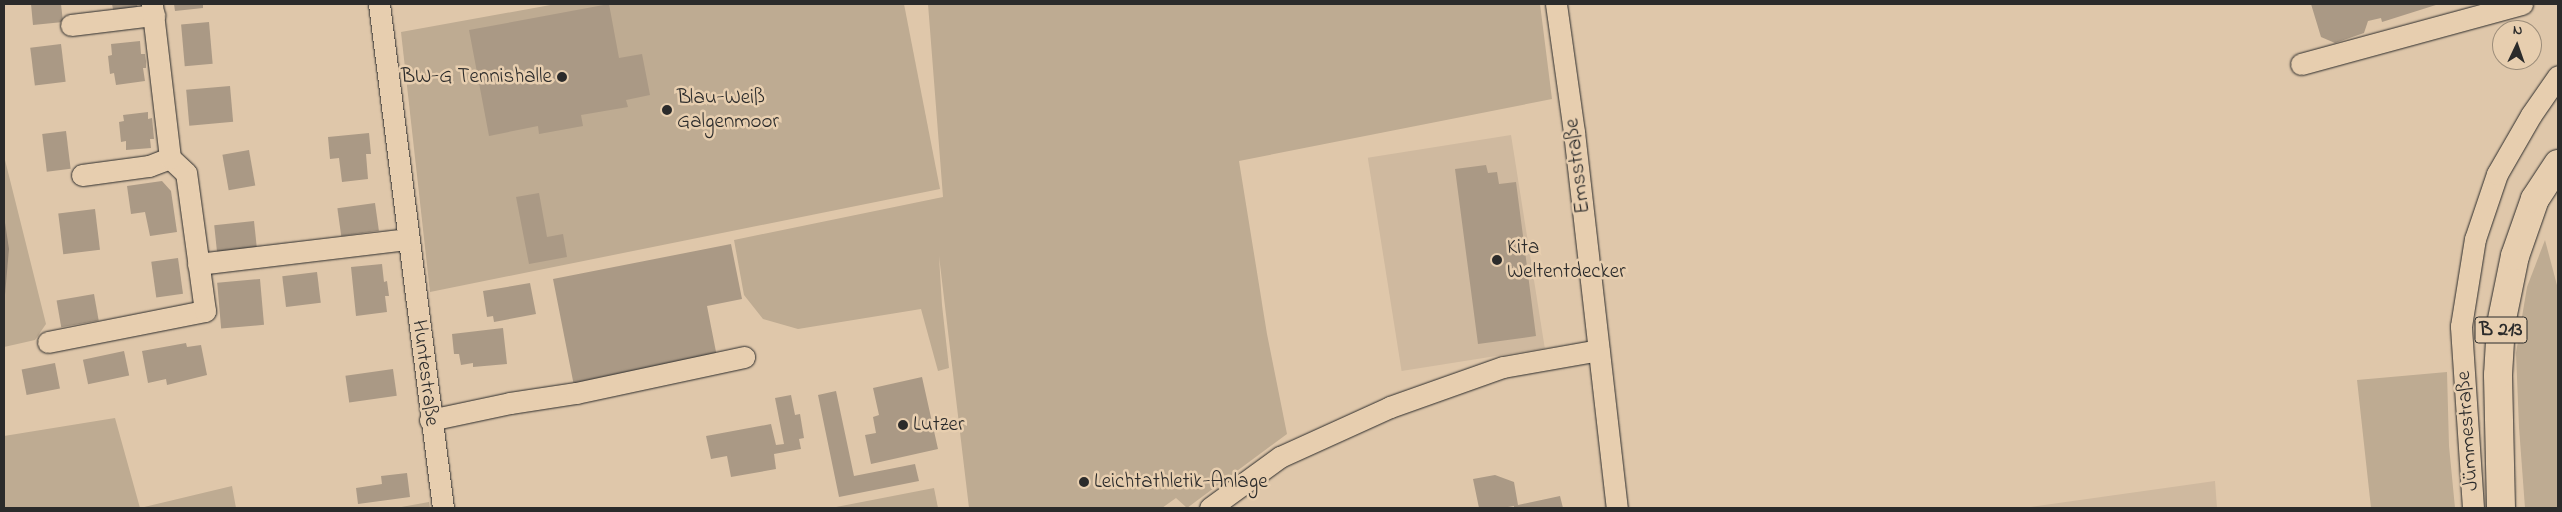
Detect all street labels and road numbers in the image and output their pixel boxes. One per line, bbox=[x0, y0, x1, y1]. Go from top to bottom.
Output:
street label: Emsstraße bbox=[1560, 117, 1596, 215]
road number: B 213 bbox=[2474, 312, 2528, 348]
street label: Huntestraße bbox=[406, 318, 444, 428]
street label: Jümmestraße bbox=[2451, 370, 2485, 492]

